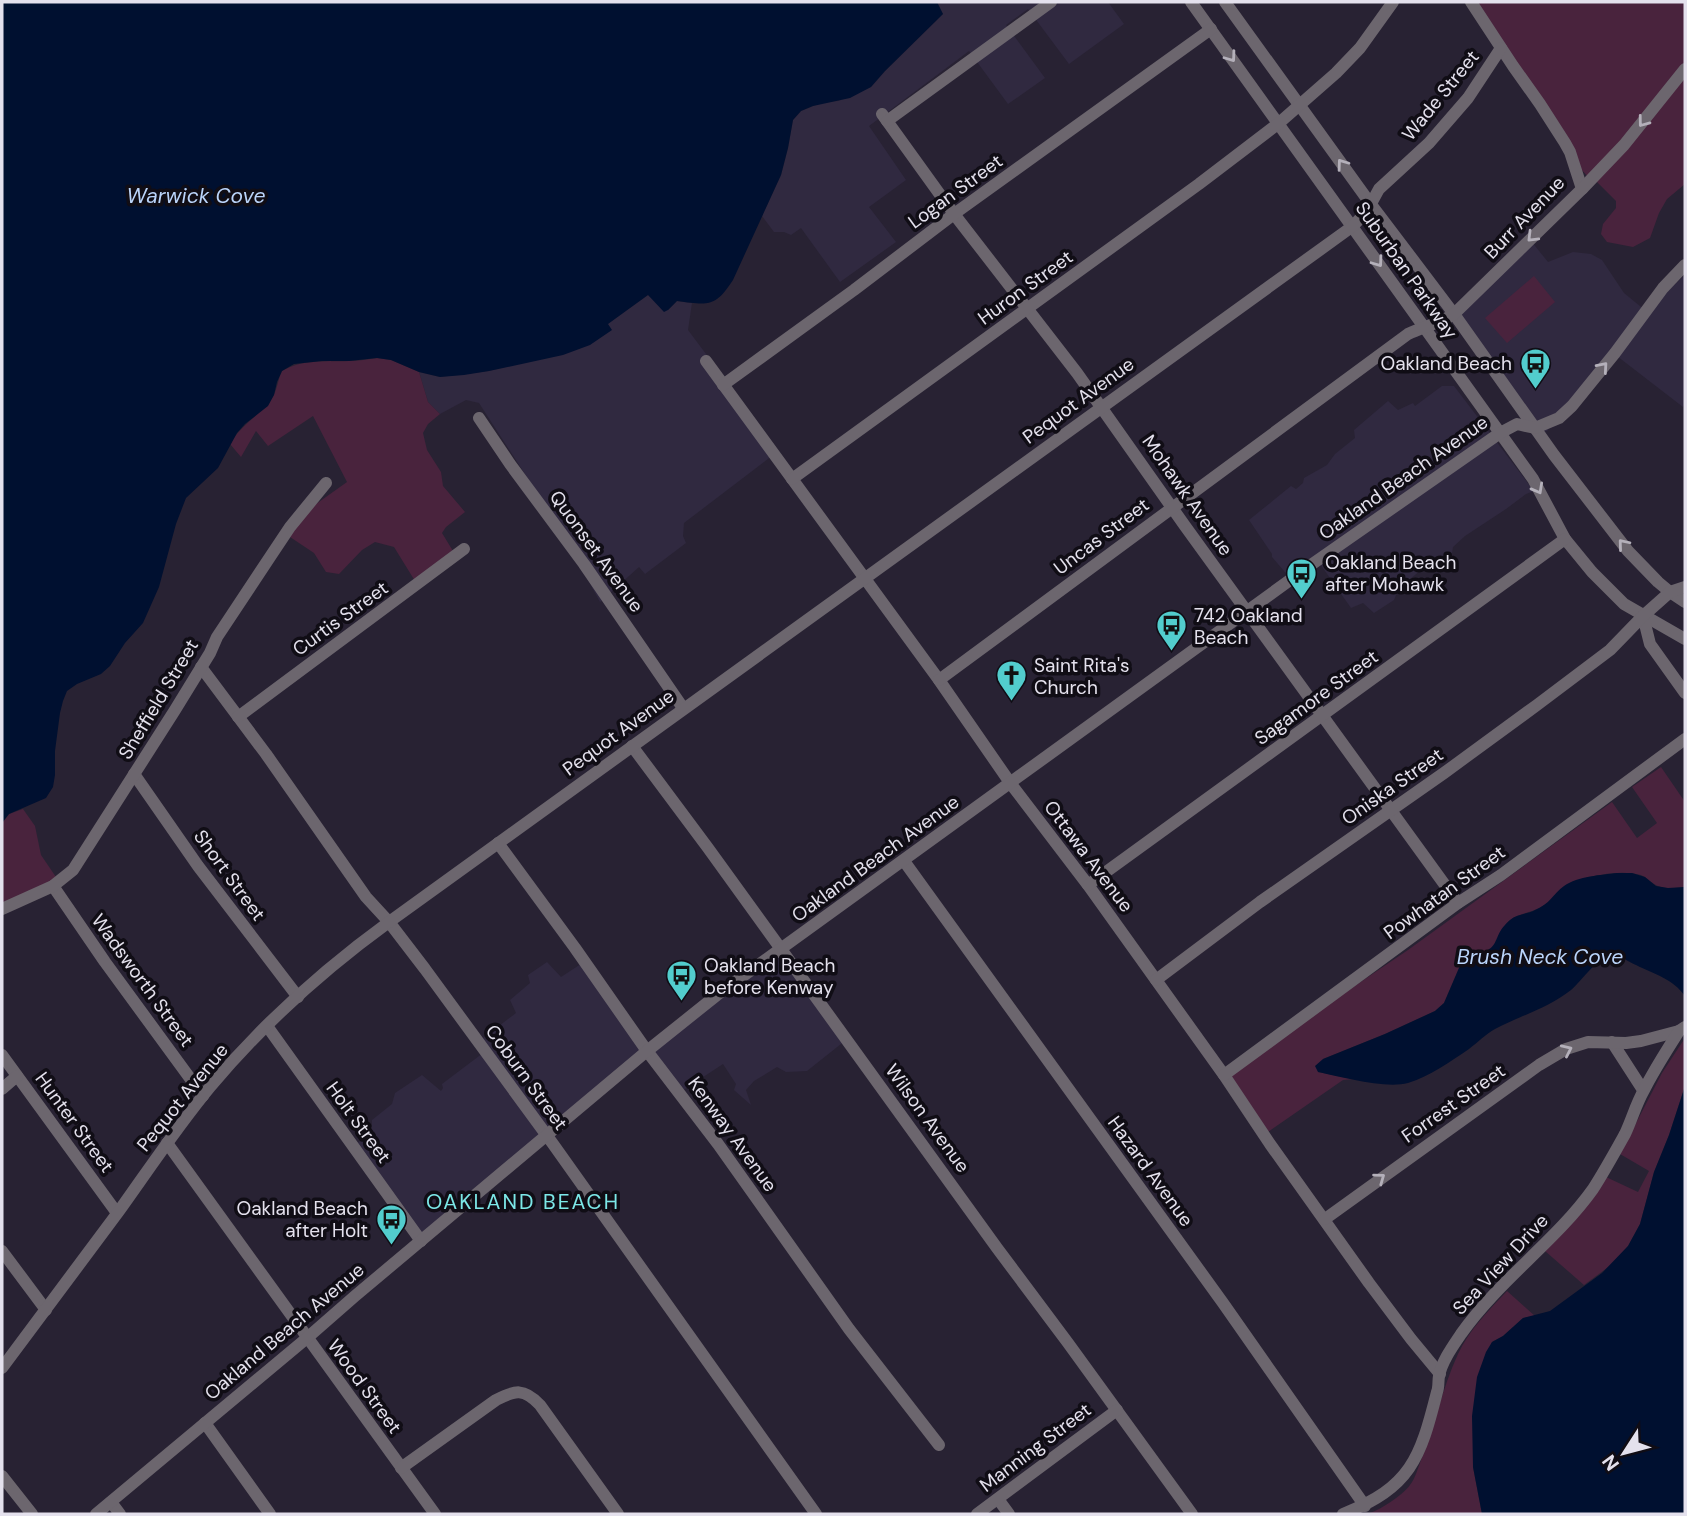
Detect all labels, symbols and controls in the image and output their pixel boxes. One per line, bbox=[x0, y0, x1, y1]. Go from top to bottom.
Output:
street label: Wade Street bbox=[1396, 45, 1485, 146]
one-way arrow bbox=[1223, 49, 1236, 62]
one-way arrow bbox=[1638, 114, 1651, 127]
street label: Logan Street bbox=[903, 149, 1008, 234]
one-way arrow bbox=[1338, 159, 1350, 172]
street label: Burr Avenue bbox=[1479, 171, 1570, 264]
water label: Warwick Cove bbox=[127, 182, 265, 210]
street label: Suburban Parkway bbox=[1350, 197, 1464, 344]
one-way arrow bbox=[1528, 228, 1541, 241]
street label: Huron Street bbox=[973, 244, 1078, 330]
one-way arrow bbox=[1370, 254, 1382, 267]
bus stop icon: Oakland Beach bbox=[1518, 346, 1552, 390]
street label: Pequot Avenue bbox=[1018, 351, 1139, 449]
place label: Oakland Beach bbox=[1381, 351, 1512, 376]
one-way arrow bbox=[1595, 362, 1607, 375]
street label: Oakland Beach Avenue bbox=[1314, 410, 1493, 545]
street label: Mohawk Avenue bbox=[1137, 430, 1239, 561]
one-way arrow bbox=[1530, 482, 1543, 494]
street label: Quonset Avenue bbox=[544, 485, 649, 617]
street label: Uncas Street bbox=[1049, 492, 1154, 580]
one-way arrow bbox=[1618, 539, 1631, 551]
place label: Oakland Beach after Mohawk bbox=[1325, 550, 1456, 597]
bus stop icon: Oakland Beach after Mohawk bbox=[1285, 556, 1319, 600]
street label: Curtis Street bbox=[288, 575, 393, 661]
place label: 742 Oakland Beach bbox=[1194, 603, 1303, 650]
bus stop icon: 742 Oakland Beach bbox=[1154, 609, 1188, 653]
street label: Sheffield Street bbox=[113, 635, 204, 764]
street label: Sagamore Street bbox=[1250, 644, 1383, 751]
place label: Saint Rita's Church bbox=[1034, 653, 1130, 700]
church icon: Saint Rita's Church bbox=[994, 659, 1028, 703]
street label: Pequot Avenue bbox=[558, 683, 679, 781]
street label: Oniska Street bbox=[1337, 742, 1448, 831]
street label: Oakland Beach Avenue bbox=[787, 789, 964, 928]
street label: Ottawa Avenue bbox=[1038, 795, 1139, 917]
street label: Short Street bbox=[188, 825, 271, 926]
street label: Powhatan Street bbox=[1379, 840, 1510, 945]
street label: Wadsworth Street bbox=[86, 909, 199, 1052]
water label: Brush Neck Cove bbox=[1457, 943, 1623, 971]
place label: Oakland Beach before Kenway bbox=[704, 953, 835, 1000]
bus stop icon: Oakland Beach before Kenway bbox=[664, 959, 698, 1003]
street label: Coburn Street bbox=[480, 1020, 573, 1135]
street label: Pequot Avenue bbox=[131, 1038, 234, 1156]
one-way arrow bbox=[1560, 1044, 1572, 1058]
street label: Forrest Street bbox=[1397, 1058, 1510, 1148]
street label: Wilson Avenue bbox=[880, 1059, 975, 1178]
street label: Hunter Street bbox=[30, 1067, 120, 1178]
street label: Kenway Avenue bbox=[682, 1072, 783, 1197]
street label: Holt Street bbox=[321, 1077, 397, 1168]
street label: Hazard Avenue bbox=[1102, 1111, 1199, 1231]
one-way arrow bbox=[1372, 1174, 1385, 1187]
district label: OAKLAND BEACH bbox=[426, 1188, 620, 1216]
place label: Oakland Beach after Holt bbox=[237, 1196, 368, 1243]
bus stop icon: Oakland Beach after Holt bbox=[374, 1202, 408, 1246]
street label: Sea View Drive bbox=[1447, 1208, 1554, 1320]
street label: Oakland Beach Avenue bbox=[199, 1257, 369, 1406]
street label: Wood Street bbox=[322, 1334, 407, 1438]
street label: Manning Street bbox=[975, 1397, 1096, 1497]
north arrow bbox=[1589, 1418, 1659, 1488]
text: N bbox=[1596, 1450, 1625, 1476]

